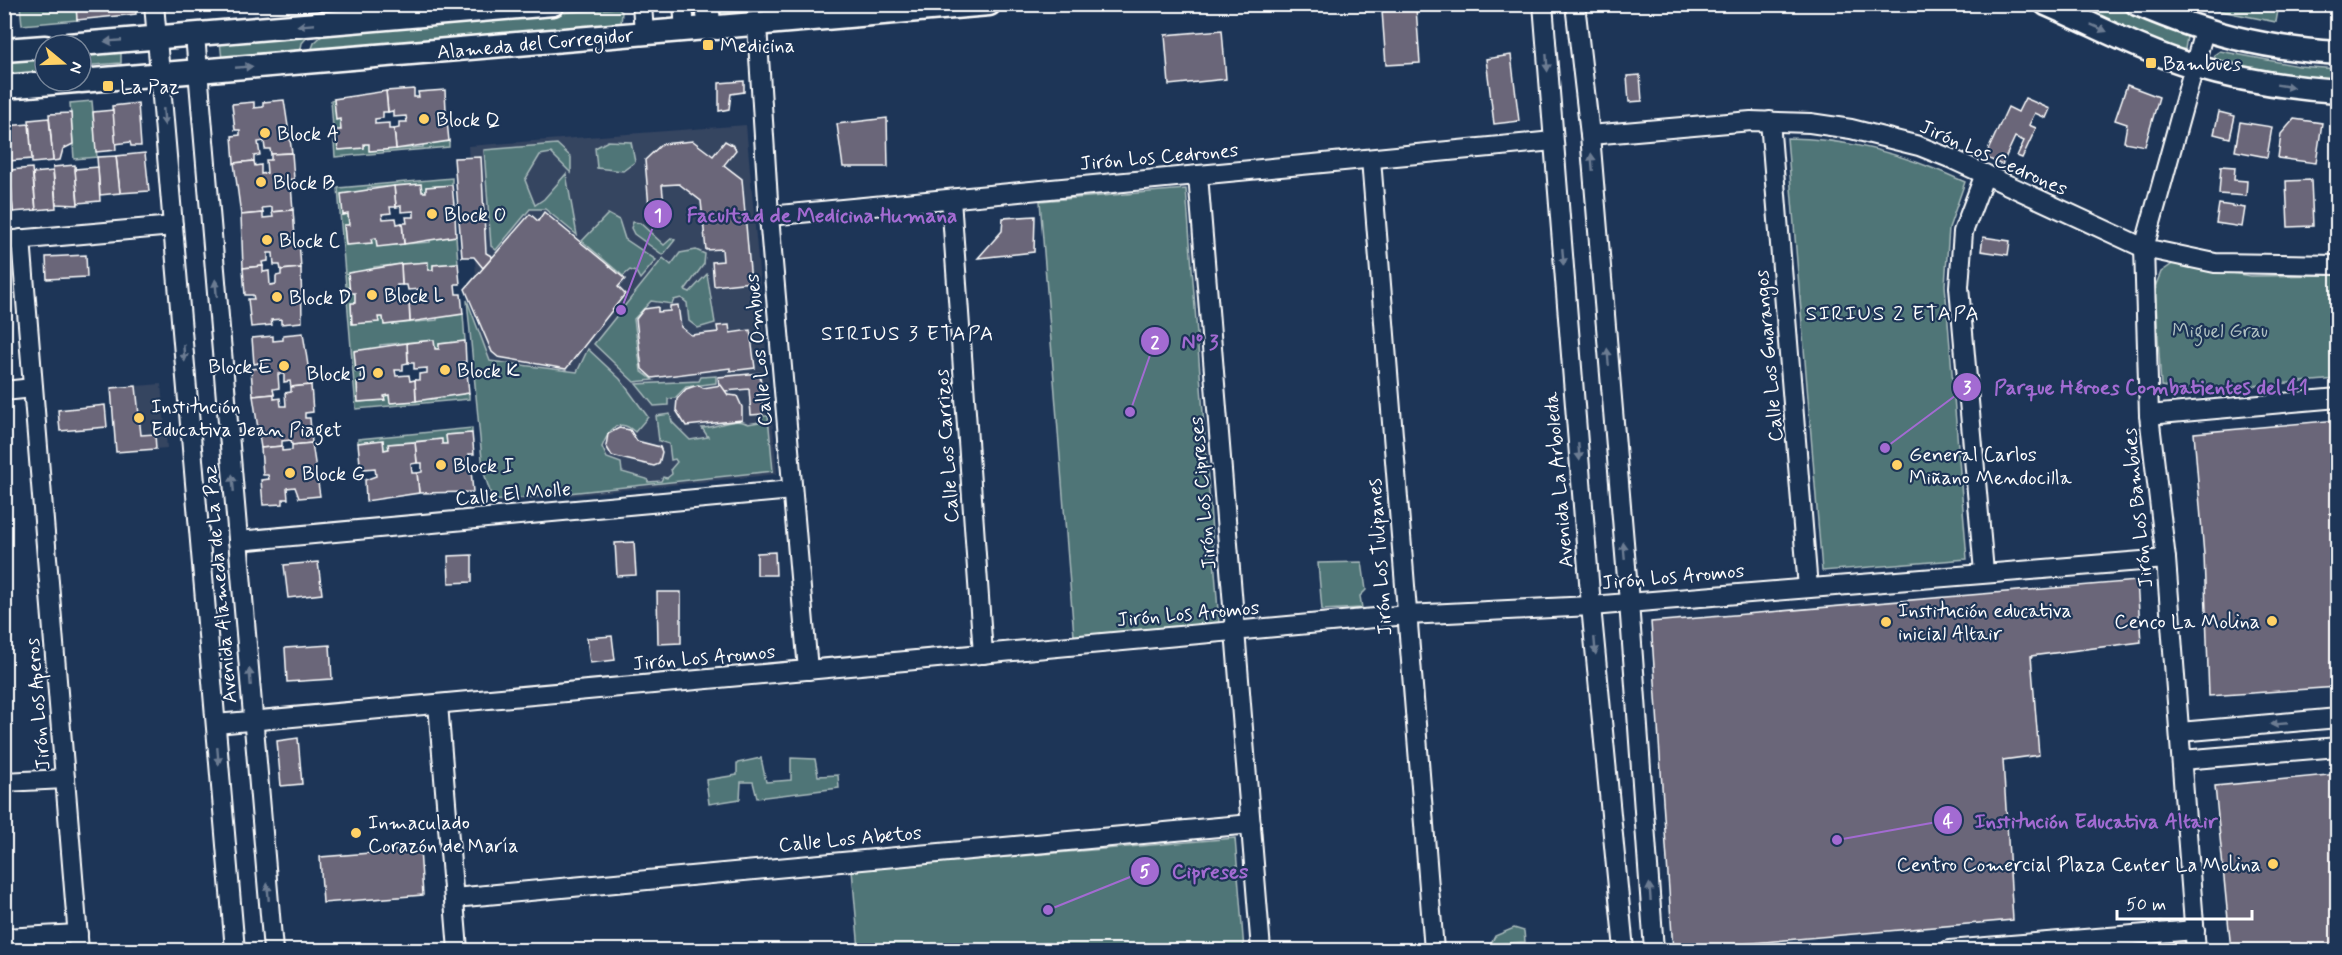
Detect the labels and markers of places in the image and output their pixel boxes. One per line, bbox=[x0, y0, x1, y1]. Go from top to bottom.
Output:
place label: Medicina bbox=[720, 33, 795, 60]
marker: Medicina bbox=[701, 38, 715, 52]
place label: Bambues bbox=[2163, 51, 2241, 78]
marker: Bambues bbox=[2144, 56, 2158, 70]
place label: La Paz bbox=[120, 74, 179, 101]
marker: La Paz bbox=[101, 79, 115, 93]
place label: Block Q bbox=[436, 107, 501, 134]
marker: Block Q bbox=[417, 112, 431, 126]
place label: Block A bbox=[277, 121, 339, 148]
marker: Block A bbox=[258, 126, 272, 140]
place label: Block B bbox=[273, 170, 335, 197]
marker: Block B bbox=[254, 175, 268, 189]
callout: Facultad de Medicina Humana bbox=[643, 195, 972, 234]
place label: Block O bbox=[444, 202, 507, 229]
marker: Block O bbox=[425, 207, 439, 221]
place label: Block C bbox=[279, 228, 340, 255]
marker: Block C bbox=[260, 233, 274, 247]
place label: Block L bbox=[384, 283, 444, 310]
place label: Block D bbox=[289, 285, 351, 312]
marker: Block L bbox=[365, 288, 379, 302]
marker: Block D bbox=[270, 290, 284, 304]
callout: Nº 3 bbox=[1140, 322, 1231, 361]
place label: Block E bbox=[208, 354, 272, 381]
place label: Block K bbox=[457, 358, 520, 385]
marker: Block E bbox=[277, 359, 291, 373]
place label: Block J bbox=[307, 361, 366, 388]
marker: Block K bbox=[438, 363, 452, 377]
marker: Block J bbox=[371, 366, 385, 380]
callout: Parque Héroes Combatientes del 41 bbox=[1952, 367, 2320, 406]
place label: Institución Educativa Jean Piaget bbox=[151, 394, 342, 446]
marker: Institución Educativa Jean Piaget bbox=[132, 411, 146, 425]
place label: General Carlos Miñano Mendocilla bbox=[1909, 442, 2073, 492]
place label: Block I bbox=[453, 453, 514, 480]
marker: Block I bbox=[434, 458, 448, 472]
marker: General Carlos Miñano Mendocilla bbox=[1890, 458, 1904, 472]
place label: Block G bbox=[302, 461, 365, 488]
marker: Block G bbox=[283, 466, 297, 480]
place label: Institución educativa inicial Altair bbox=[1898, 598, 2072, 648]
place label: Cenco La Molina bbox=[2114, 609, 2260, 636]
marker: Cenco La Molina bbox=[2265, 614, 2279, 628]
marker: Institución educativa inicial Altair bbox=[1879, 615, 1893, 629]
callout: Institución Educativa Altair bbox=[1933, 801, 2229, 840]
place label: Inmaculado Corazón de María bbox=[368, 810, 518, 860]
marker: Inmaculado Corazón de María bbox=[349, 826, 363, 840]
callout: Cipreses bbox=[1130, 851, 1260, 890]
place label: Centro Comercial Plaza Center La Molina bbox=[1897, 852, 2261, 879]
marker: Centro Comercial Plaza Center La Molina bbox=[2266, 857, 2280, 871]

